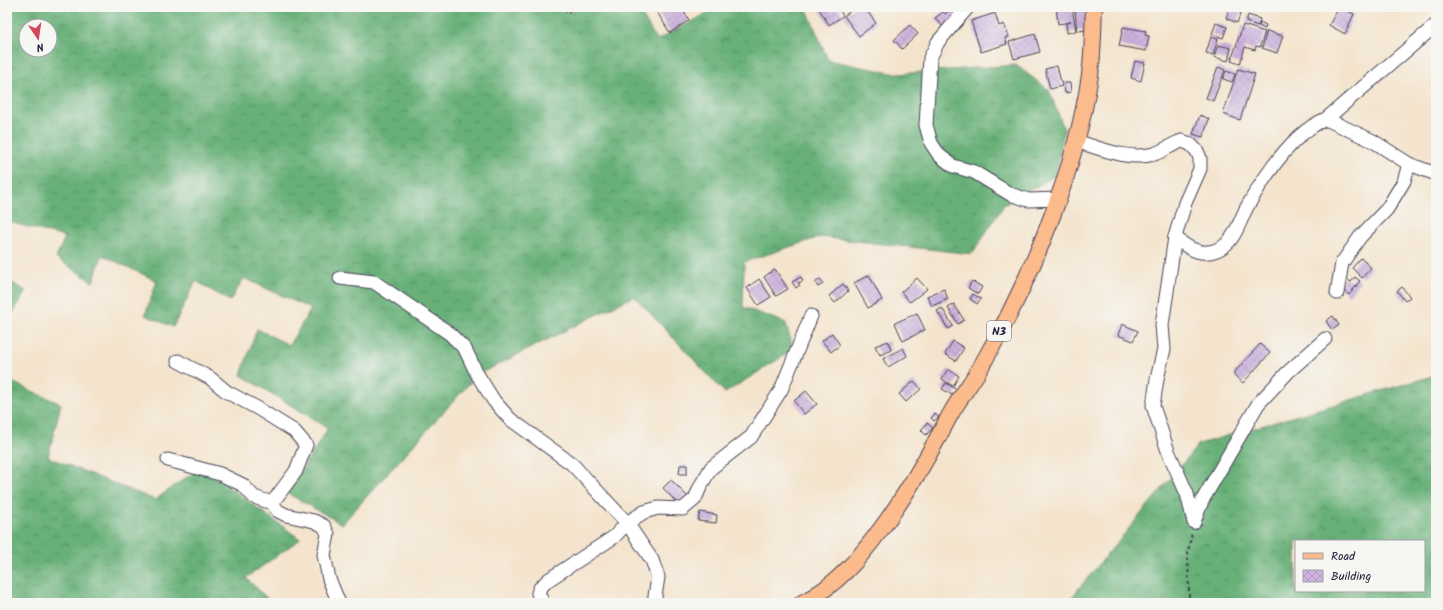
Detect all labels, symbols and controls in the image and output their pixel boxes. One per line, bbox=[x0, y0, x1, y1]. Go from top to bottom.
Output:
north arrow bbox=[18, 18, 58, 58]
text: N bbox=[35, 37, 45, 56]
road number: N3 bbox=[987, 321, 1011, 341]
legend bbox=[1295, 540, 1425, 592]
text: Road bbox=[1331, 547, 1356, 566]
text: Building bbox=[1331, 567, 1371, 586]

